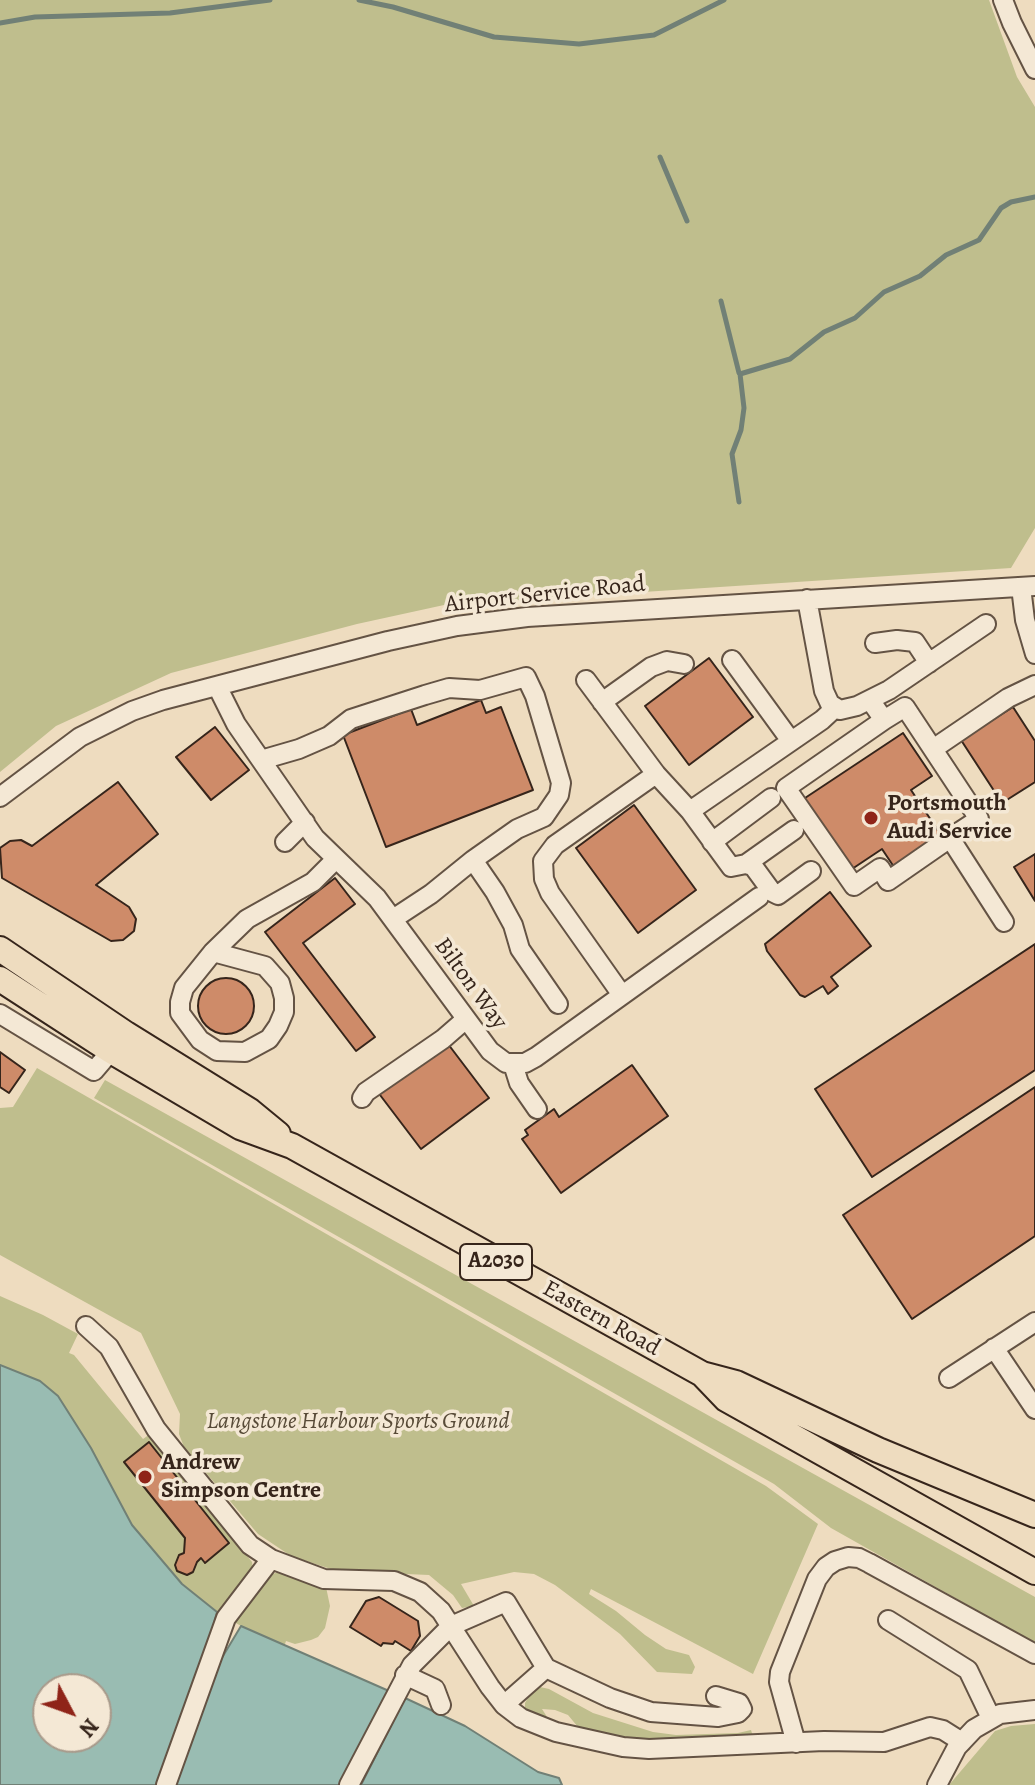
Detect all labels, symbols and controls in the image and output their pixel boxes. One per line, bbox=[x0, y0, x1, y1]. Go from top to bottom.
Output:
street label: Airport Service Road bbox=[443, 570, 647, 620]
place label: Portsmouth Audi Service bbox=[887, 790, 1012, 846]
marker: Portsmouth Audi Service bbox=[862, 809, 880, 827]
street label: Bilton Way bbox=[427, 933, 513, 1035]
road number: A2030 bbox=[460, 1244, 532, 1280]
street label: Eastern Road bbox=[537, 1275, 665, 1363]
park label: Langstone Harbour Sports Ground bbox=[206, 1408, 510, 1436]
place label: Andrew Simpson Centre bbox=[161, 1449, 321, 1505]
marker: Andrew Simpson Centre bbox=[136, 1468, 154, 1486]
north arrow bbox=[32, 1673, 112, 1753]
text: N bbox=[72, 1712, 105, 1743]

